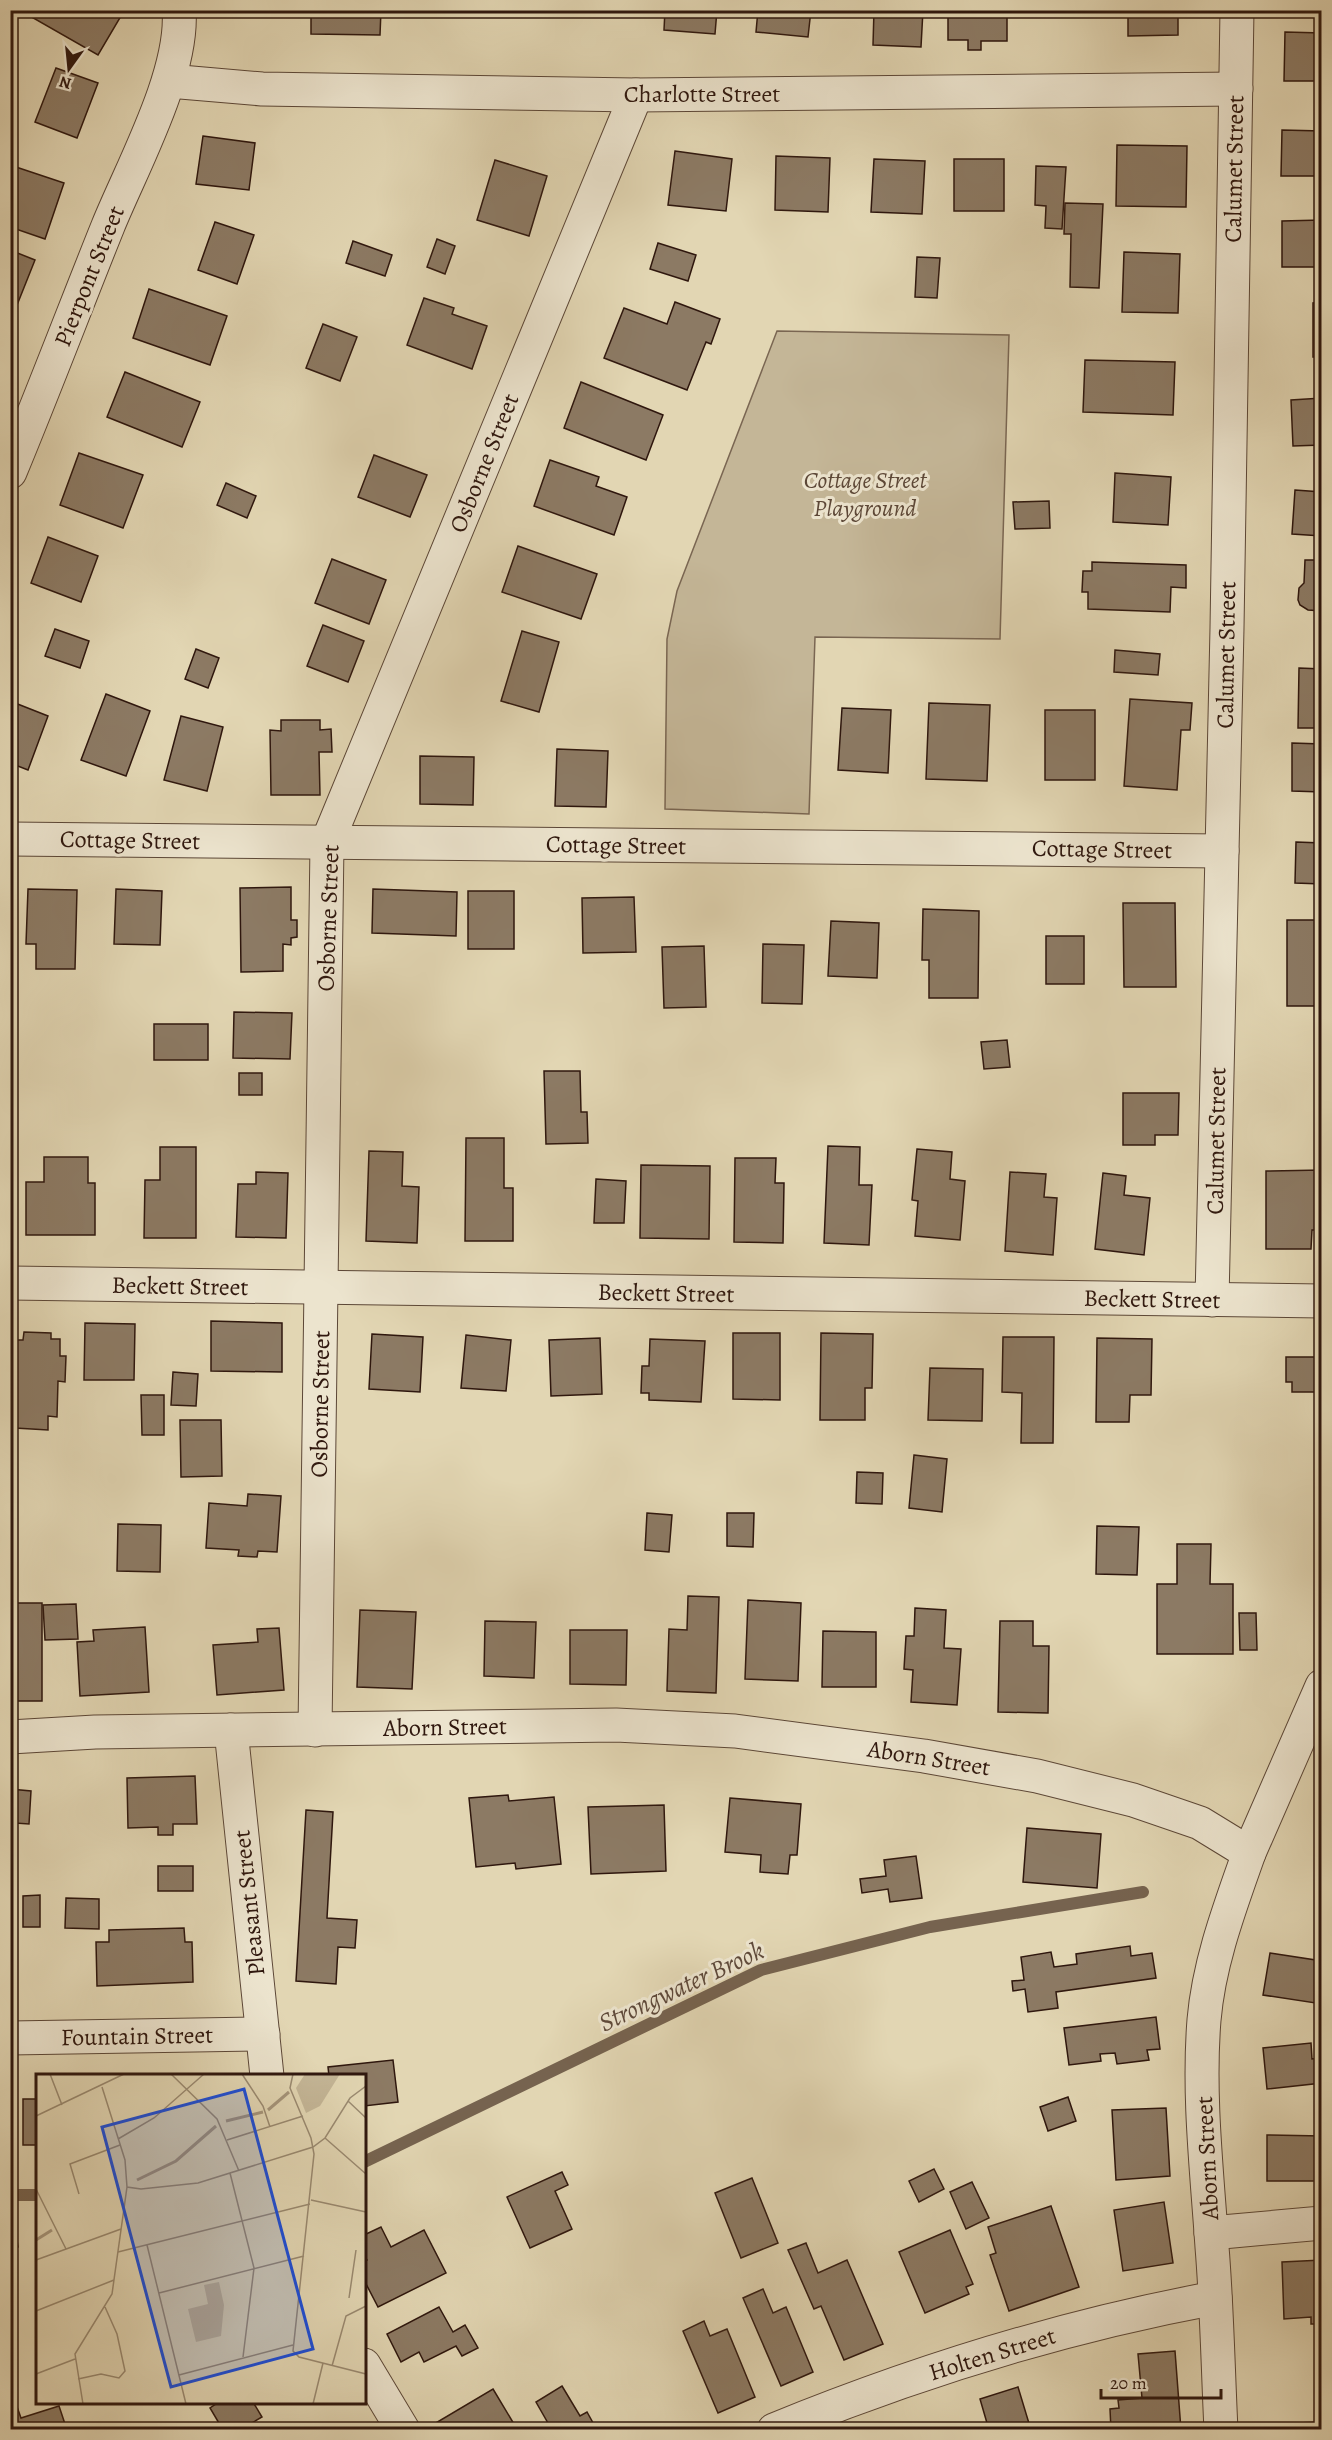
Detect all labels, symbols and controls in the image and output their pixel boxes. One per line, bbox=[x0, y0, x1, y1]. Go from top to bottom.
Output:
north arrow bbox=[39, 39, 99, 99]
text: N bbox=[57, 70, 74, 95]
street label: Charlotte Street bbox=[624, 78, 780, 110]
street label: Calumet Street bbox=[1217, 95, 1251, 243]
street label: Pierpont Street bbox=[46, 201, 132, 351]
street label: Osborne Street bbox=[442, 389, 526, 537]
park label: Cottage Street Playground bbox=[804, 464, 927, 524]
street label: Calumet Street bbox=[1209, 581, 1243, 729]
street label: Cottage Street bbox=[60, 823, 200, 857]
street label: Cottage Street bbox=[546, 828, 686, 862]
street label: Cottage Street bbox=[1032, 832, 1172, 866]
street label: Osborne Street bbox=[309, 844, 347, 992]
street label: Calumet Street bbox=[1199, 1067, 1233, 1215]
street label: Beckett Street bbox=[111, 1269, 249, 1303]
street label: Beckett Street bbox=[597, 1276, 735, 1310]
street label: Beckett Street bbox=[1083, 1282, 1221, 1316]
street label: Osborne Street bbox=[303, 1330, 337, 1478]
street label: Aborn Street bbox=[382, 1710, 507, 1744]
street label: Aborn Street bbox=[864, 1732, 993, 1783]
street label: Pleasant Street bbox=[225, 1828, 273, 1978]
water label: Strongwater Brook bbox=[593, 1933, 769, 2040]
street label: Fountain Street bbox=[61, 2019, 213, 2053]
inset map bbox=[36, 2074, 366, 2404]
street label: Aborn Street bbox=[1188, 2095, 1226, 2222]
street label: Holten Street bbox=[925, 2320, 1059, 2388]
scale bar bbox=[1101, 2362, 1221, 2400]
text: 20 m bbox=[1110, 2371, 1147, 2395]

